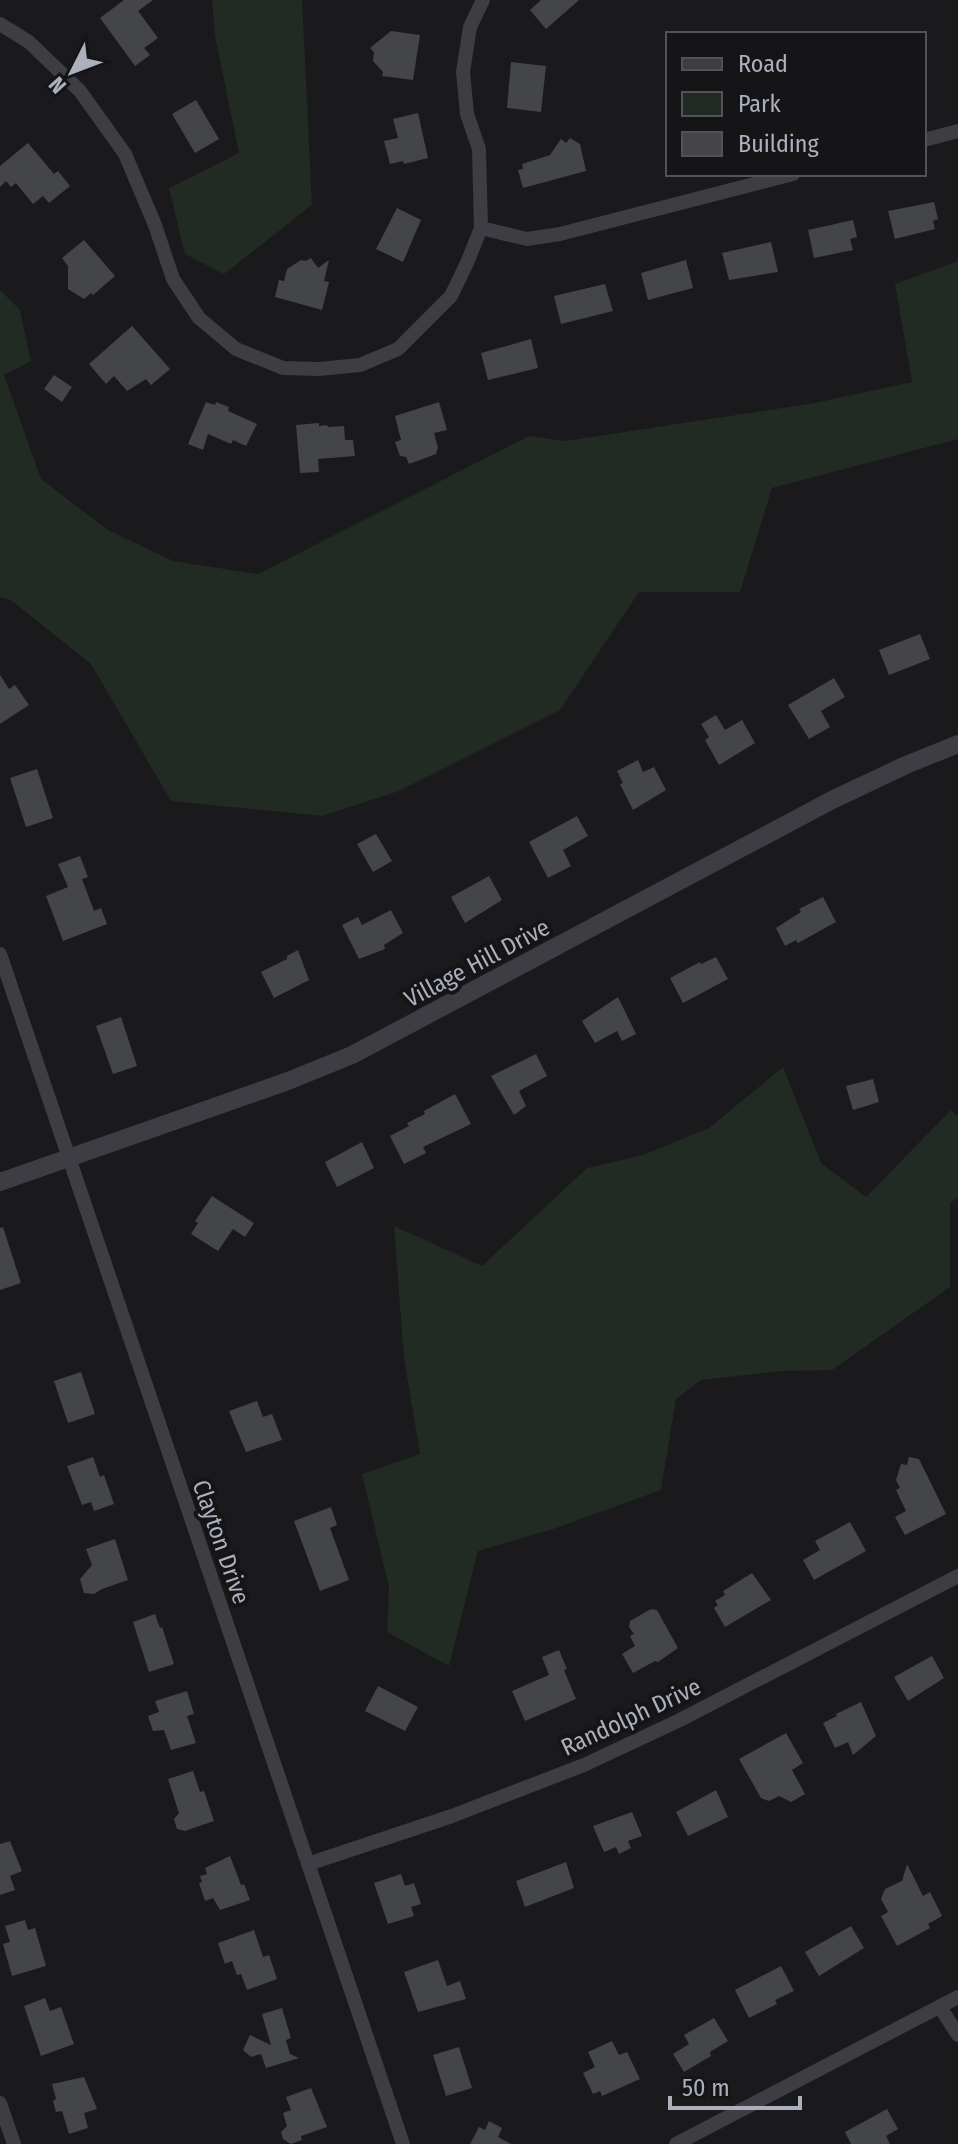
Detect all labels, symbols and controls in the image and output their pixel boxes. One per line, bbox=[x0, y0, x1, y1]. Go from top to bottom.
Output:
north arrow bbox=[32, 32, 112, 112]
legend bbox=[666, 32, 926, 176]
text: Road bbox=[738, 50, 788, 78]
text: N bbox=[43, 71, 72, 99]
text: Park bbox=[738, 90, 781, 118]
text: Building bbox=[738, 130, 820, 158]
street label: Village Hill Drive bbox=[400, 913, 554, 1013]
street label: Clayton Drive bbox=[187, 1476, 255, 1608]
street label: Randolph Drive bbox=[557, 1672, 705, 1762]
scale bar bbox=[670, 2060, 800, 2110]
text: 50 m bbox=[682, 2074, 730, 2102]

